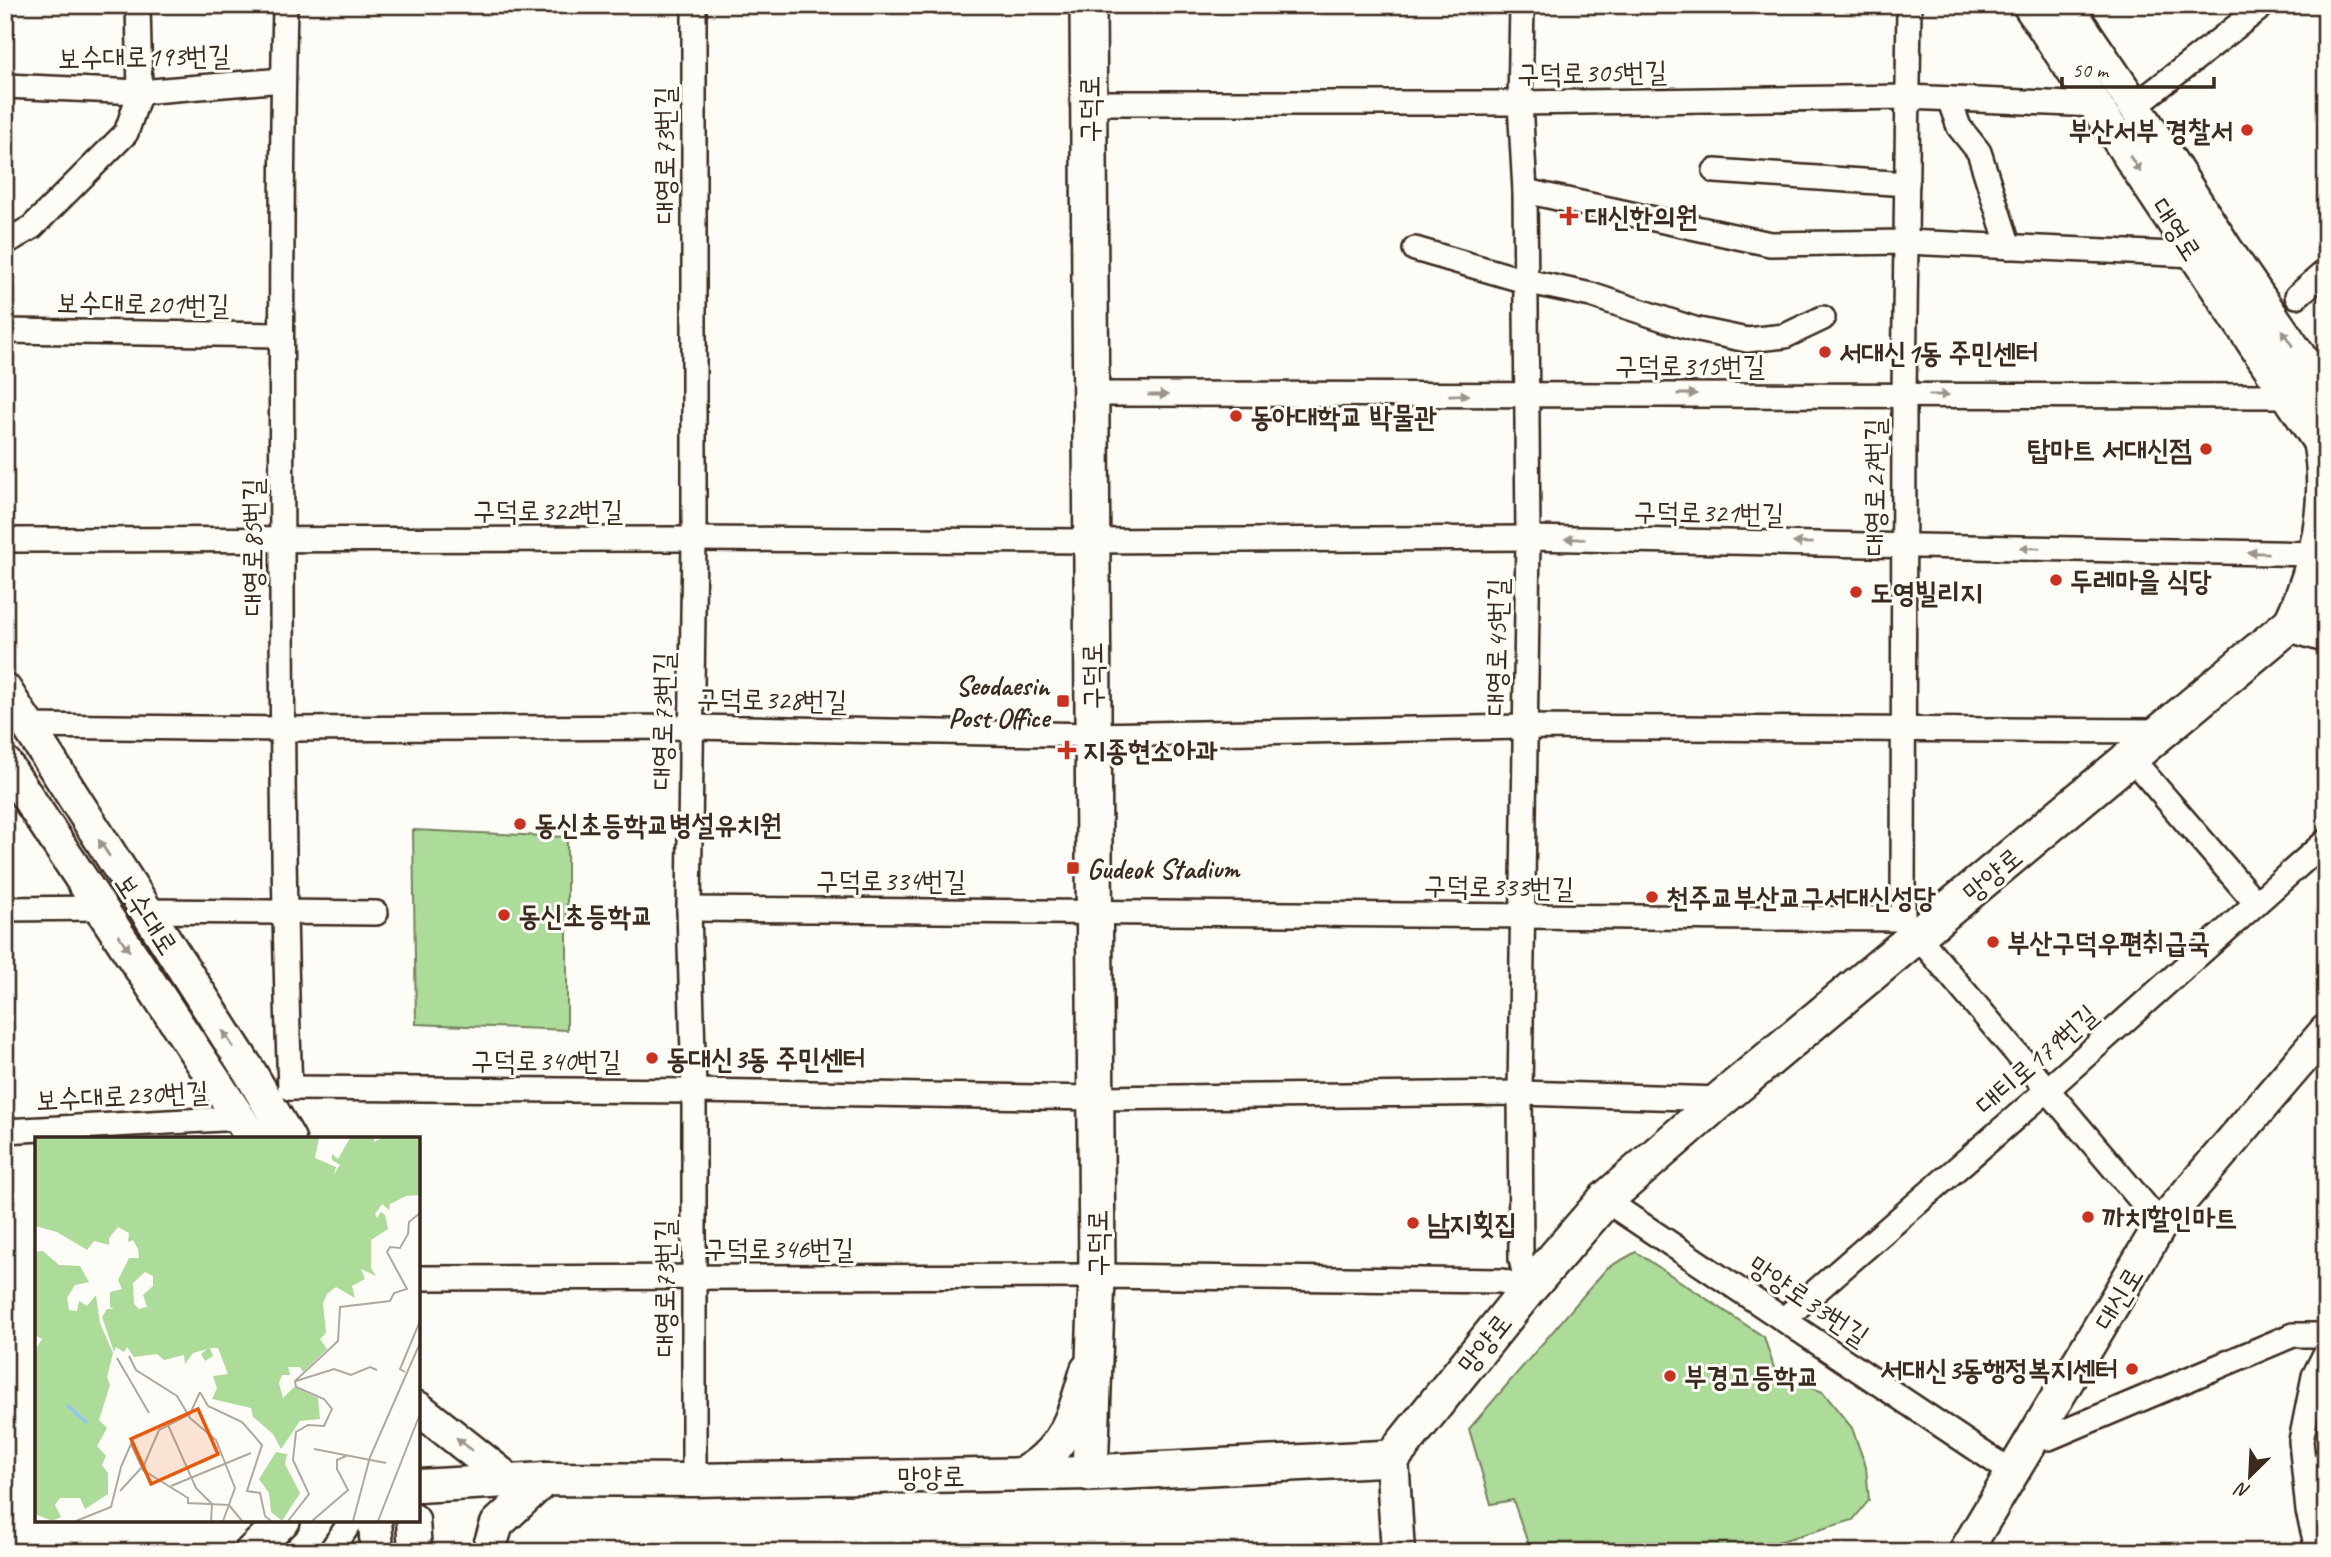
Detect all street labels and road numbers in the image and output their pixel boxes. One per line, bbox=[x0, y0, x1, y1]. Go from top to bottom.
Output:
street label: 보수대로193번길 bbox=[57, 37, 231, 76]
street label: 구덕로305번길 bbox=[1516, 54, 1668, 91]
street label: 구덕로 bbox=[1072, 75, 1107, 143]
street label: 대영로73번길 bbox=[647, 86, 682, 224]
street label: 대영로 bbox=[2143, 191, 2210, 267]
street label: 보수대로201번길 bbox=[56, 284, 230, 323]
street label: 구덕로315번길 bbox=[1615, 348, 1765, 383]
street label: 대영로27번길 bbox=[1857, 418, 1892, 556]
street label: 대영로85번길 bbox=[235, 478, 270, 616]
street label: 구덕로322번길 bbox=[473, 493, 623, 528]
street label: 구덕로321번길 bbox=[1633, 494, 1785, 531]
street label: 대영로45번길 bbox=[1478, 578, 1515, 716]
street label: 구덕로 bbox=[1074, 642, 1111, 710]
street label: 대영로73번길 bbox=[644, 652, 681, 790]
street label: 구덕로328번길 bbox=[696, 681, 848, 718]
street label: 망양로 bbox=[1955, 839, 2029, 910]
street label: 구덕로334번길 bbox=[816, 863, 966, 898]
street label: 보수대로 bbox=[107, 867, 186, 962]
street label: 구덕로333번길 bbox=[1423, 868, 1575, 905]
street label: 대티로179번길 bbox=[1968, 997, 2105, 1122]
street label: 구덕로340번길 bbox=[471, 1043, 621, 1078]
street label: 보수대로230번길 bbox=[35, 1073, 209, 1118]
street label: 구덕로 bbox=[1080, 1209, 1115, 1277]
street label: 대영로73번길 bbox=[647, 1219, 682, 1357]
street label: 구덕로346번길 bbox=[704, 1231, 854, 1266]
street label: 망양로33번길 bbox=[1742, 1247, 1876, 1353]
street label: 대신로 bbox=[2086, 1260, 2151, 1336]
street label: 망양로 bbox=[1450, 1306, 1519, 1381]
street label: 망양로 bbox=[897, 1458, 965, 1495]

